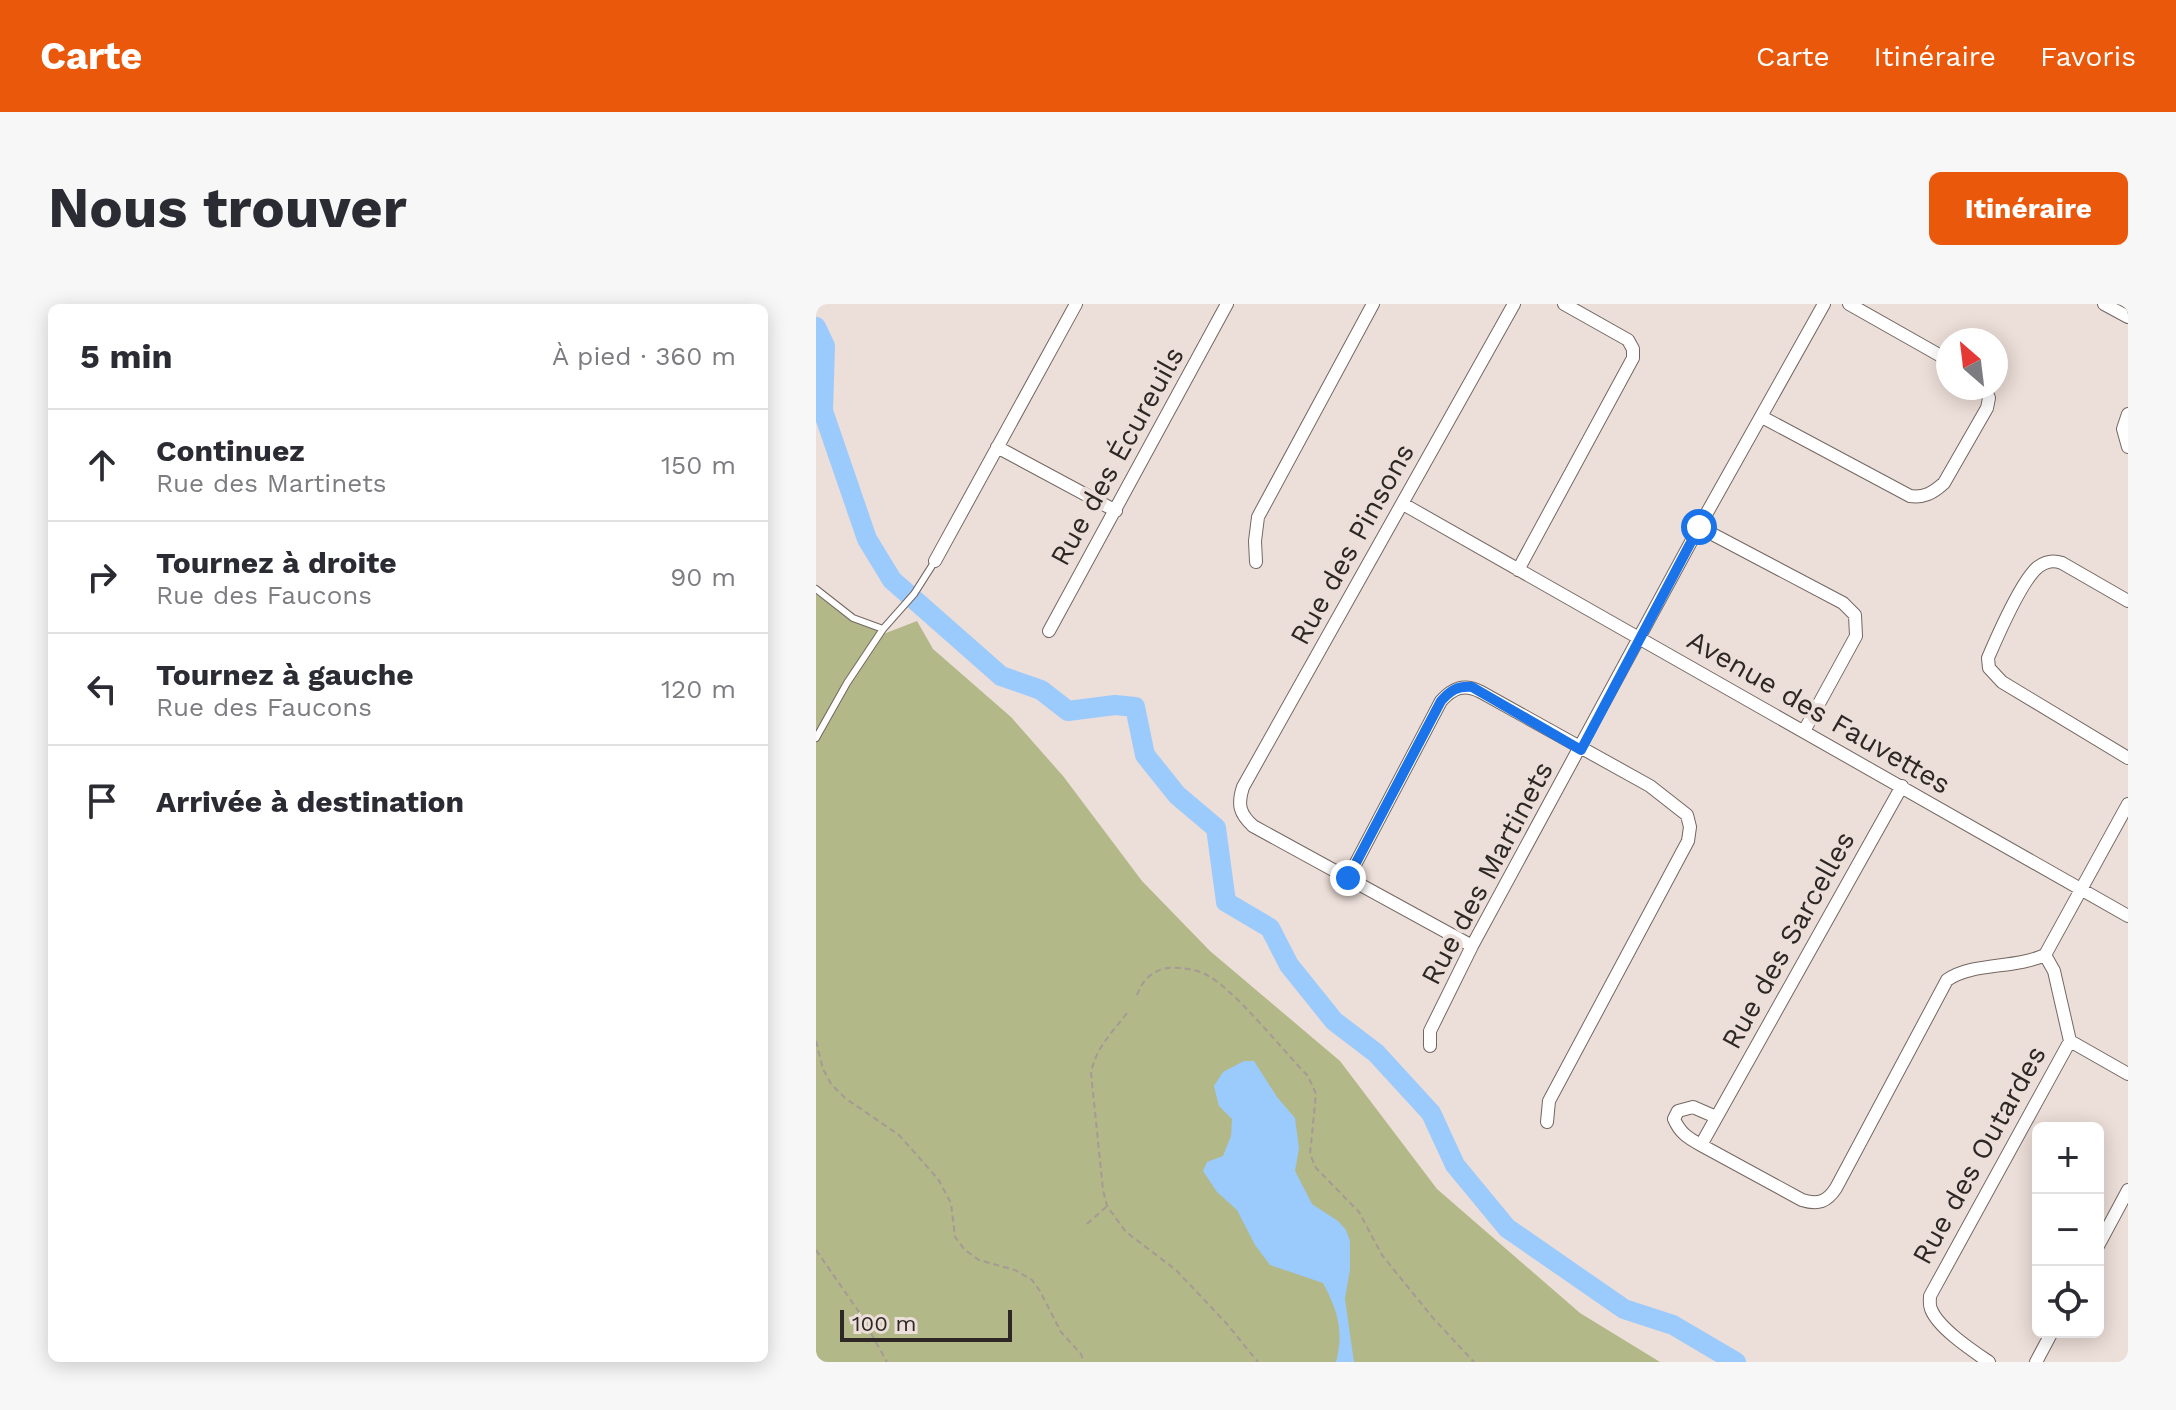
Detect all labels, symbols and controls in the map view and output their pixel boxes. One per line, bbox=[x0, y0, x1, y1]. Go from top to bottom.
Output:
text: Carte bbox=[40, 34, 142, 78]
text: Carte bbox=[1756, 40, 1830, 73]
text: Itinéraire bbox=[1874, 40, 1996, 73]
text: Favoris bbox=[2040, 40, 2136, 73]
button: Itinéraire bbox=[1929, 172, 2128, 245]
text: Nous trouver bbox=[48, 175, 407, 241]
north arrow bbox=[1936, 328, 2008, 400]
text: 5 min bbox=[80, 336, 173, 376]
text: À pied · 360 m bbox=[552, 341, 736, 371]
street label: Rue des Écureuils bbox=[1043, 341, 1191, 571]
text: Continuez bbox=[156, 433, 305, 468]
street label: Rue des Pinsons bbox=[1283, 438, 1421, 650]
icon: ahead bbox=[80, 443, 124, 487]
text: 150 m bbox=[661, 450, 736, 480]
text: Rue des Martinets bbox=[156, 468, 387, 498]
route start bbox=[1681, 509, 1717, 545]
text: Tournez à droite bbox=[156, 545, 397, 580]
icon: right bbox=[80, 555, 124, 599]
text: 90 m bbox=[670, 562, 736, 592]
text: Rue des Faucons bbox=[156, 580, 372, 610]
street label: Avenue des Fauvettes bbox=[1682, 623, 1956, 801]
text: Tournez à gauche bbox=[156, 657, 414, 692]
icon: left bbox=[80, 667, 124, 711]
text: 120 m bbox=[661, 674, 736, 704]
text: Rue des Faucons bbox=[156, 692, 372, 722]
street label: Rue des Martinets bbox=[1414, 756, 1560, 990]
icon: arrive bbox=[80, 779, 124, 823]
text: Arrivée à destination bbox=[156, 784, 464, 819]
street label: Rue des Sarcelles bbox=[1714, 825, 1862, 1055]
route end bbox=[1330, 860, 1366, 896]
street label: Rue des Outardes bbox=[1905, 1040, 2053, 1270]
map controls bbox=[2032, 1122, 2104, 1338]
button: + bbox=[2032, 1122, 2104, 1194]
button: − bbox=[2032, 1194, 2104, 1266]
button: locate bbox=[2032, 1266, 2104, 1338]
scale bar bbox=[840, 1306, 1012, 1342]
text: 100 m bbox=[852, 1311, 916, 1336]

